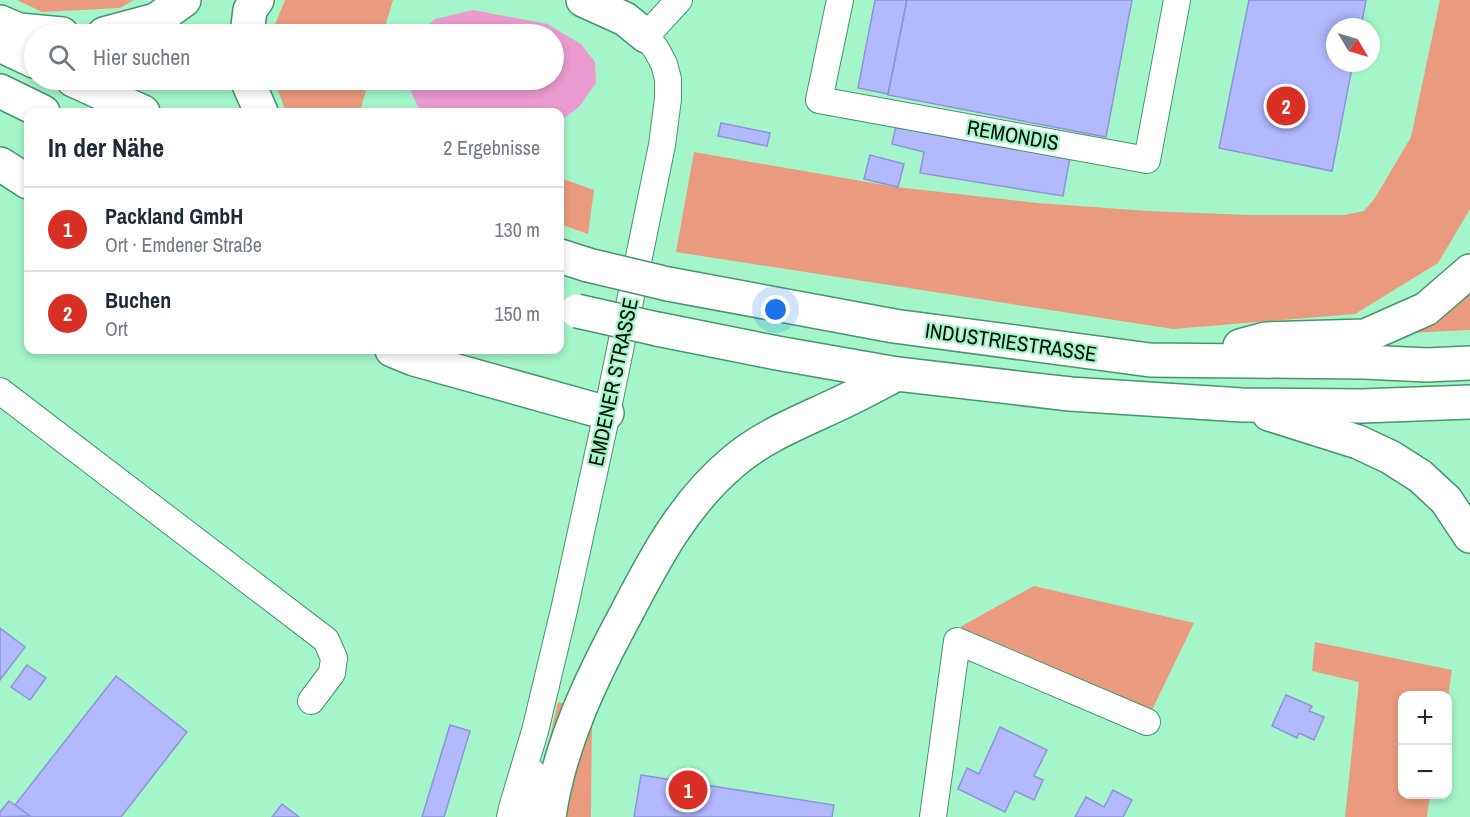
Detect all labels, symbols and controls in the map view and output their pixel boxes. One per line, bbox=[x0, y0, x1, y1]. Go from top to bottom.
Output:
north arrow bbox=[1326, 18, 1380, 72]
search box bbox=[24, 24, 564, 90]
icon: search bbox=[45, 41, 78, 74]
text: Hier suchen bbox=[93, 42, 190, 72]
pin: 2 bbox=[1266, 84, 1306, 128]
street label: REMONDIS bbox=[965, 113, 1061, 157]
text: In der Nähe bbox=[48, 130, 164, 165]
text: 2 Ergebnisse bbox=[443, 134, 540, 161]
text: Packland GmbH bbox=[105, 201, 243, 231]
text: 1 bbox=[63, 216, 72, 243]
text: 130 m bbox=[494, 216, 540, 243]
text: Ort · Emdener Straße bbox=[105, 231, 262, 258]
text: Buchen bbox=[105, 285, 171, 315]
street label: EMDENER STRASSE bbox=[581, 295, 645, 469]
your location bbox=[761, 295, 790, 324]
text: 2 bbox=[63, 300, 72, 327]
text: 150 m bbox=[494, 300, 540, 327]
text: Ort bbox=[105, 315, 128, 342]
street label: INDUSTRIESTRASSE bbox=[923, 316, 1099, 368]
map controls bbox=[1398, 691, 1452, 799]
button: + bbox=[1398, 691, 1452, 745]
button: − bbox=[1398, 745, 1452, 799]
pin: 1 bbox=[668, 768, 708, 812]

